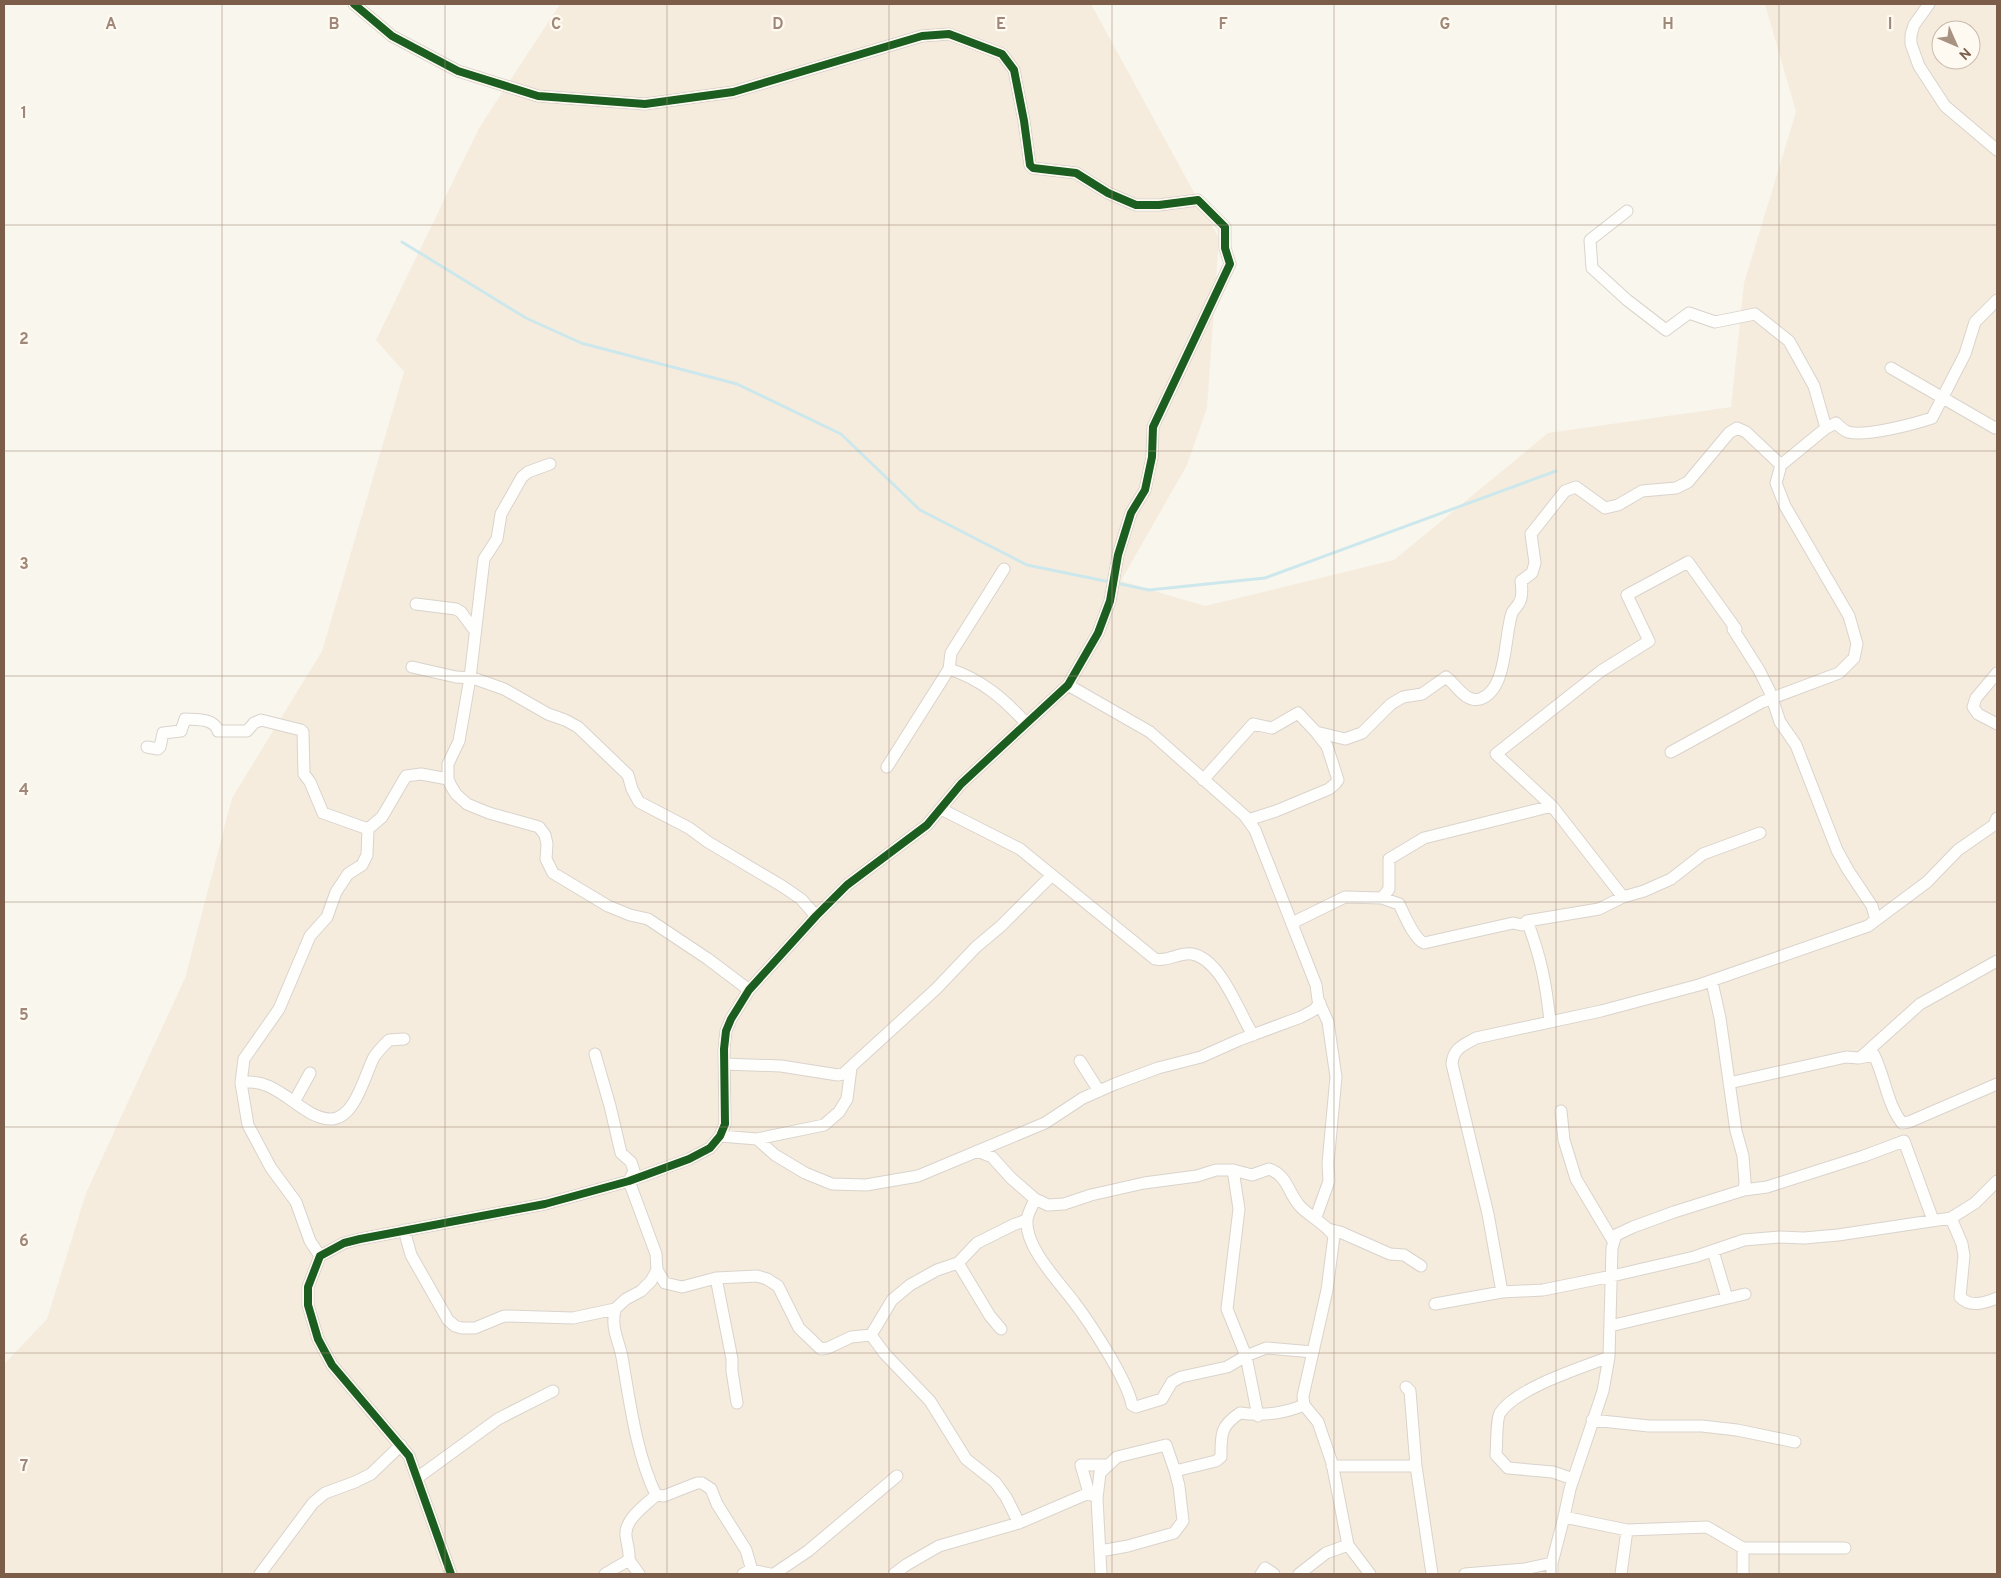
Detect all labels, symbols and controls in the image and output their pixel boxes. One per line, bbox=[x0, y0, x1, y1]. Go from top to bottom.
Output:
text: A bbox=[105, 15, 117, 35]
text: B bbox=[328, 15, 340, 35]
text: C bbox=[551, 15, 561, 35]
text: D bbox=[772, 15, 784, 35]
text: E bbox=[996, 15, 1006, 35]
text: F bbox=[1218, 15, 1228, 35]
text: G bbox=[1440, 15, 1450, 35]
text: H bbox=[1662, 15, 1674, 35]
text: I bbox=[1888, 15, 1892, 35]
north arrow bbox=[1931, 20, 1981, 70]
text: N bbox=[1955, 44, 1974, 63]
text: 1 bbox=[21, 104, 27, 124]
text: 2 bbox=[19, 330, 29, 350]
text: 3 bbox=[19, 555, 29, 575]
text: 4 bbox=[19, 781, 29, 801]
text: 5 bbox=[19, 1006, 29, 1026]
text: 6 bbox=[19, 1232, 29, 1252]
text: 7 bbox=[20, 1457, 28, 1477]

